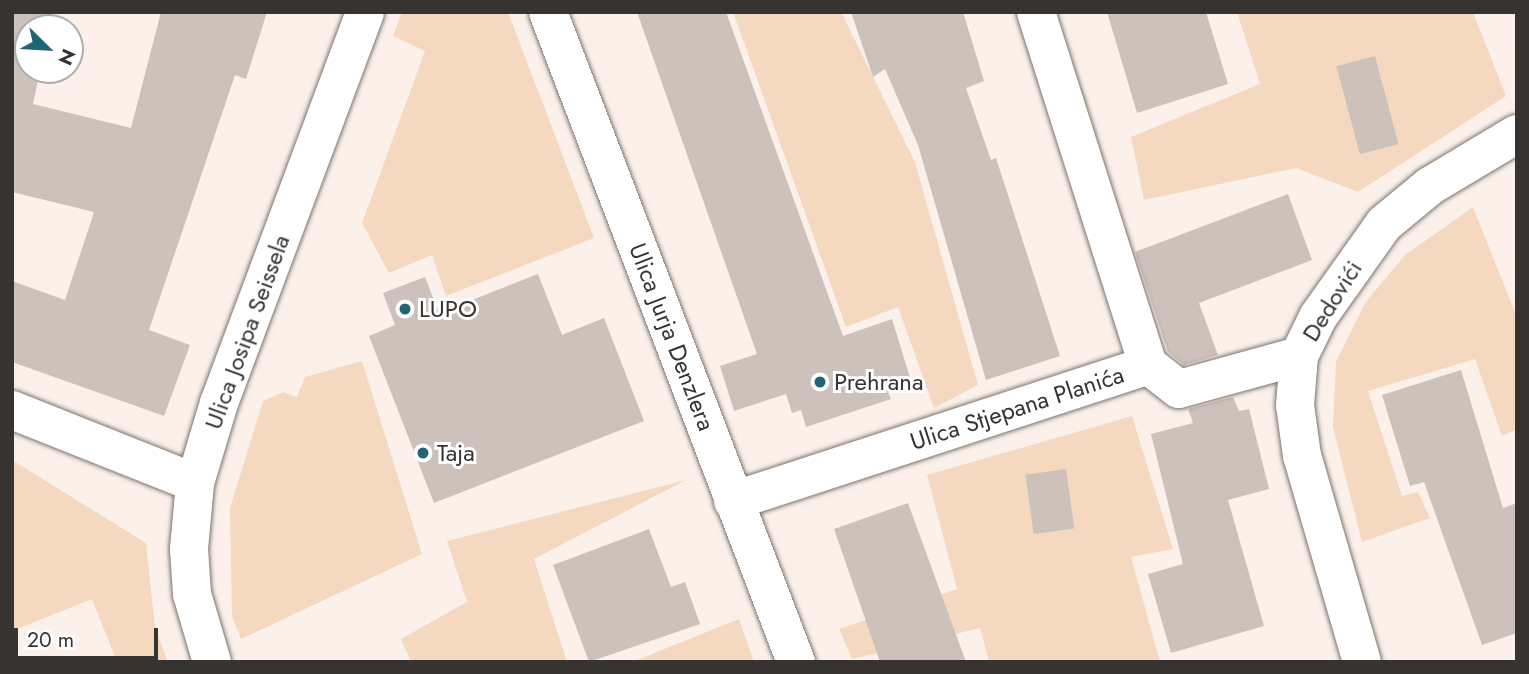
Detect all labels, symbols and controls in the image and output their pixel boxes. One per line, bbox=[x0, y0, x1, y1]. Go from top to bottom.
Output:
north arrow bbox=[14, 14, 84, 84]
text: N bbox=[51, 45, 82, 69]
street label: Ulica Josipa Seissela bbox=[198, 231, 296, 433]
street label: Ulica Jurja Denzlera bbox=[623, 239, 721, 435]
street label: Dedovići bbox=[1296, 255, 1368, 347]
place label: LUPO bbox=[419, 295, 477, 323]
marker: LUPO bbox=[397, 301, 413, 317]
street label: Ulica Stjepana Planića bbox=[907, 360, 1127, 456]
place label: Prehrana bbox=[834, 368, 923, 396]
marker: Prehrana bbox=[812, 374, 828, 390]
place label: Taja bbox=[437, 439, 475, 467]
marker: Taja bbox=[415, 445, 431, 461]
scale bar bbox=[18, 614, 161, 658]
text: 20 m bbox=[27, 625, 74, 655]

